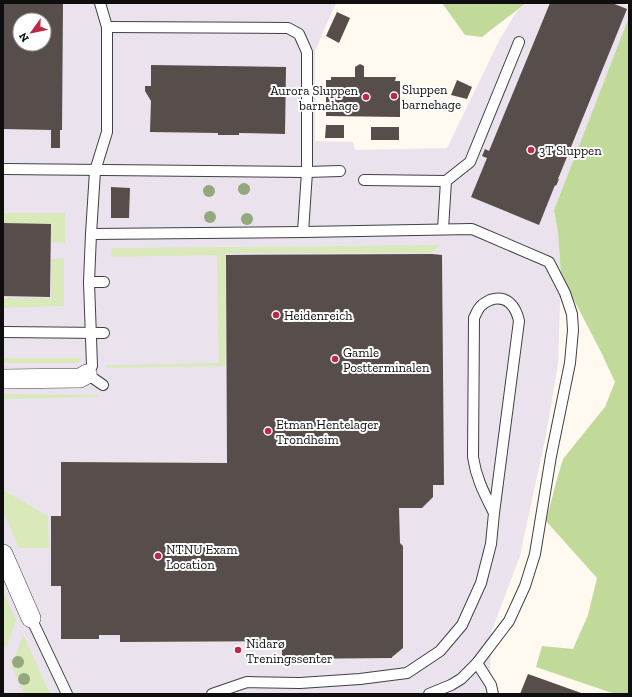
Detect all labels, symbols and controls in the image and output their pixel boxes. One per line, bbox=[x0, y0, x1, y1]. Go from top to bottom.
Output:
north arrow bbox=[12, 12, 52, 52]
text: N bbox=[16, 30, 32, 44]
place label: Sluppen barnehage bbox=[401, 82, 461, 112]
place label: Aurora Sluppen barnehage bbox=[270, 83, 359, 113]
marker: Sluppen barnehage bbox=[389, 91, 399, 101]
marker: Aurora Sluppen barnehage bbox=[361, 92, 371, 102]
place label: 3T Sluppen bbox=[539, 143, 602, 158]
marker: 3T Sluppen bbox=[526, 145, 536, 155]
place label: Heidenreich bbox=[284, 308, 353, 323]
marker: Heidenreich bbox=[271, 310, 281, 320]
place label: Gamle Postterminalen bbox=[343, 345, 430, 375]
marker: Gamle Postterminalen bbox=[330, 354, 340, 364]
place label: Etman Hentelager Trondheim bbox=[276, 417, 379, 447]
marker: Etman Hentelager Trondheim bbox=[263, 426, 273, 436]
place label: NTNU Exam Location bbox=[166, 542, 238, 572]
marker: NTNU Exam Location bbox=[153, 551, 163, 561]
place label: Nidarø Treningssenter bbox=[246, 636, 332, 666]
marker: Nidarø Treningssenter bbox=[233, 645, 243, 655]

